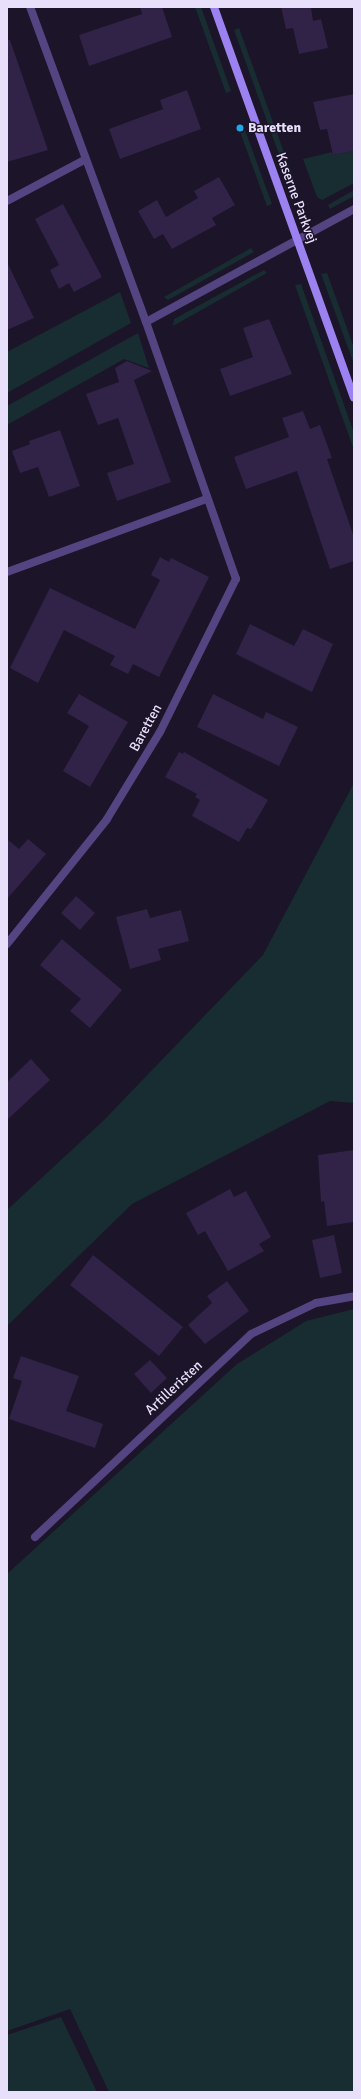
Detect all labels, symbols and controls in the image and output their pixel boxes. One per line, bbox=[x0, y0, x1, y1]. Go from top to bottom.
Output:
place label: Baretten bbox=[248, 120, 301, 136]
marker: Baretten bbox=[235, 123, 245, 133]
street label: Kaserne Parkvej bbox=[272, 150, 320, 246]
street label: Baretten bbox=[126, 701, 166, 755]
street label: Artilleristen bbox=[142, 1357, 206, 1419]

